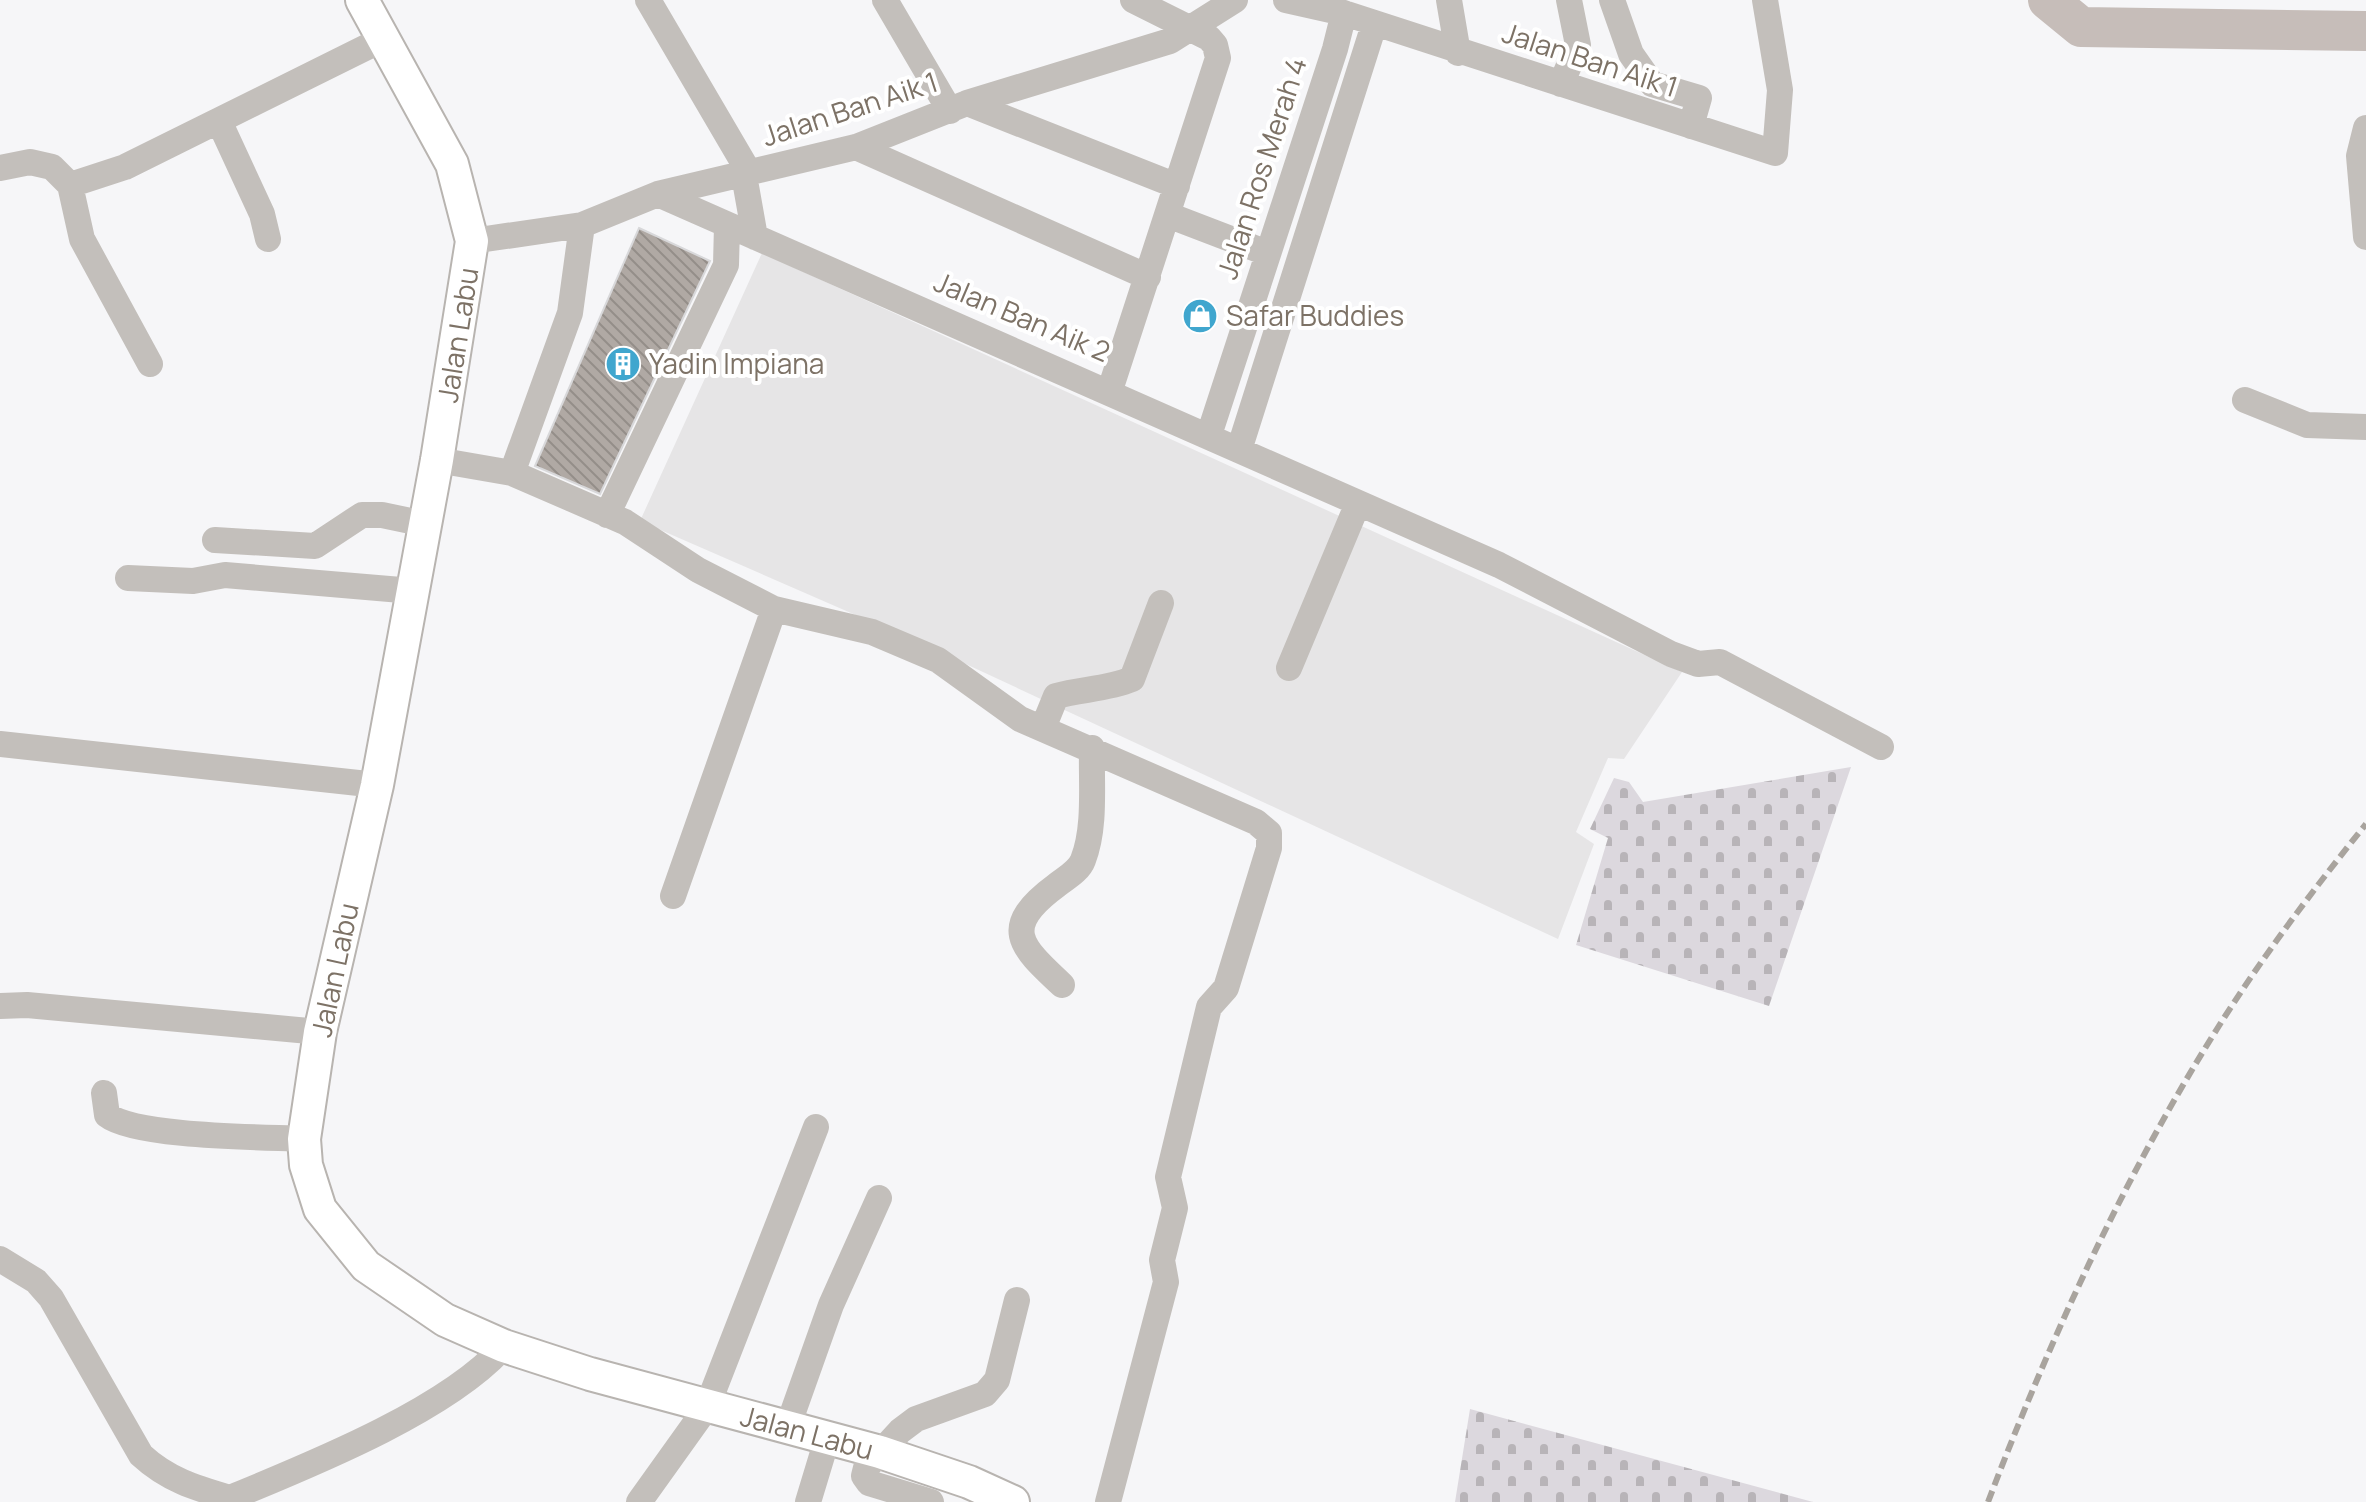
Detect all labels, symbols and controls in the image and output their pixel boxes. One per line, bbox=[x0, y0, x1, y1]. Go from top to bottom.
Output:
street label: Jalan Ban Aik 1 bbox=[1498, 13, 1683, 105]
street label: Jalan Ros Merah 4 bbox=[1207, 52, 1315, 283]
street label: Jalan Ban Aik 1 bbox=[757, 62, 942, 154]
street label: Jalan Ban Aik 2 bbox=[929, 262, 1116, 370]
street label: Jalan Labu bbox=[428, 265, 486, 405]
place label: Safar Buddies bbox=[1226, 296, 1404, 334]
shop icon: Safar Buddies bbox=[1181, 297, 1219, 335]
place label: Yadin Impiana bbox=[649, 344, 824, 382]
building icon: Yadin Impiana bbox=[604, 345, 642, 383]
street label: Jalan Labu bbox=[301, 899, 367, 1040]
street label: Jalan Labu bbox=[737, 1396, 878, 1468]

